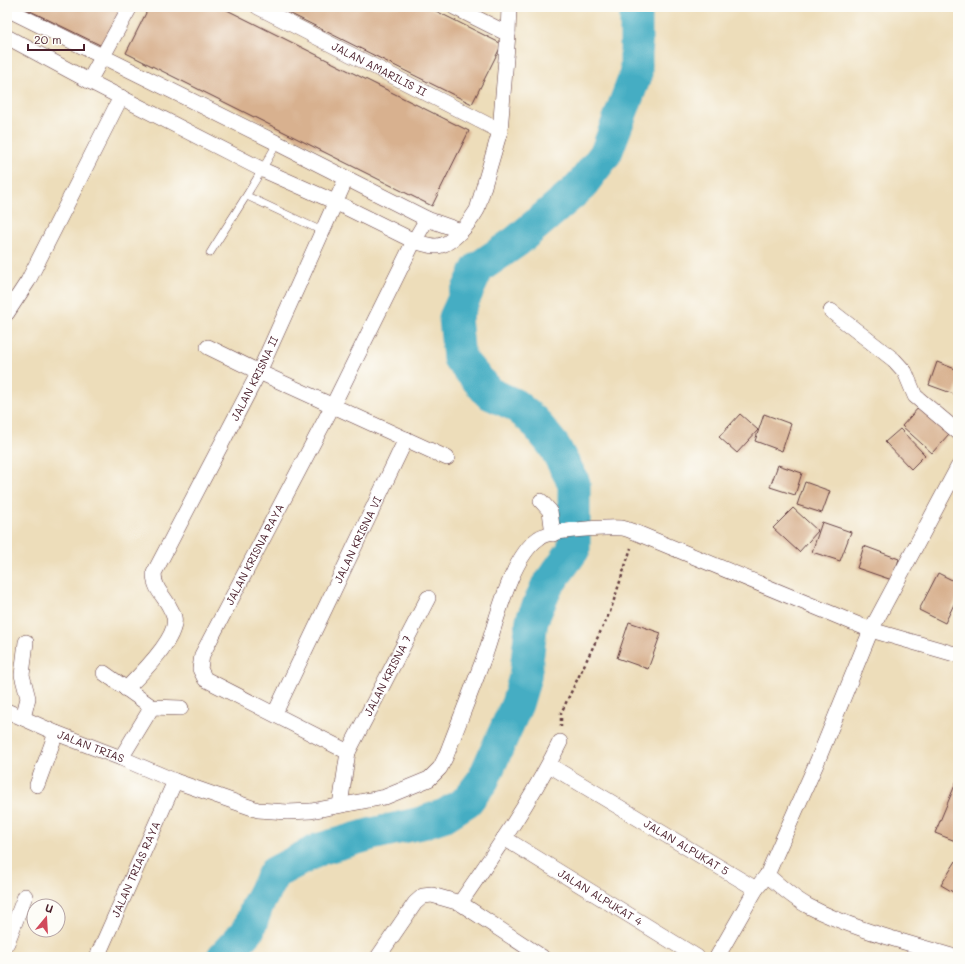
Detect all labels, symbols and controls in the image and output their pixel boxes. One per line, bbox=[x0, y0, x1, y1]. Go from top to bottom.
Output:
scale bar bbox=[28, 26, 84, 52]
text: 20 m bbox=[34, 31, 62, 47]
street label: JALAN AMARILIS II bbox=[329, 38, 429, 99]
street label: JALAN KRISNA II bbox=[227, 333, 281, 423]
street label: JALAN KRISNA VI bbox=[330, 493, 385, 586]
street label: JALAN KRISNA RAYA bbox=[222, 501, 287, 607]
street label: JALAN KRISNA 7 bbox=[360, 633, 414, 718]
street label: JALAN TRIAS bbox=[55, 726, 127, 766]
street label: JALAN ALPUKAT 5 bbox=[641, 816, 732, 878]
street label: JALAN TRIAS RAYA bbox=[108, 819, 163, 919]
street label: JALAN ALPUKAT 4 bbox=[555, 865, 646, 929]
north arrow bbox=[26, 898, 66, 938]
text: U bbox=[43, 900, 55, 916]

